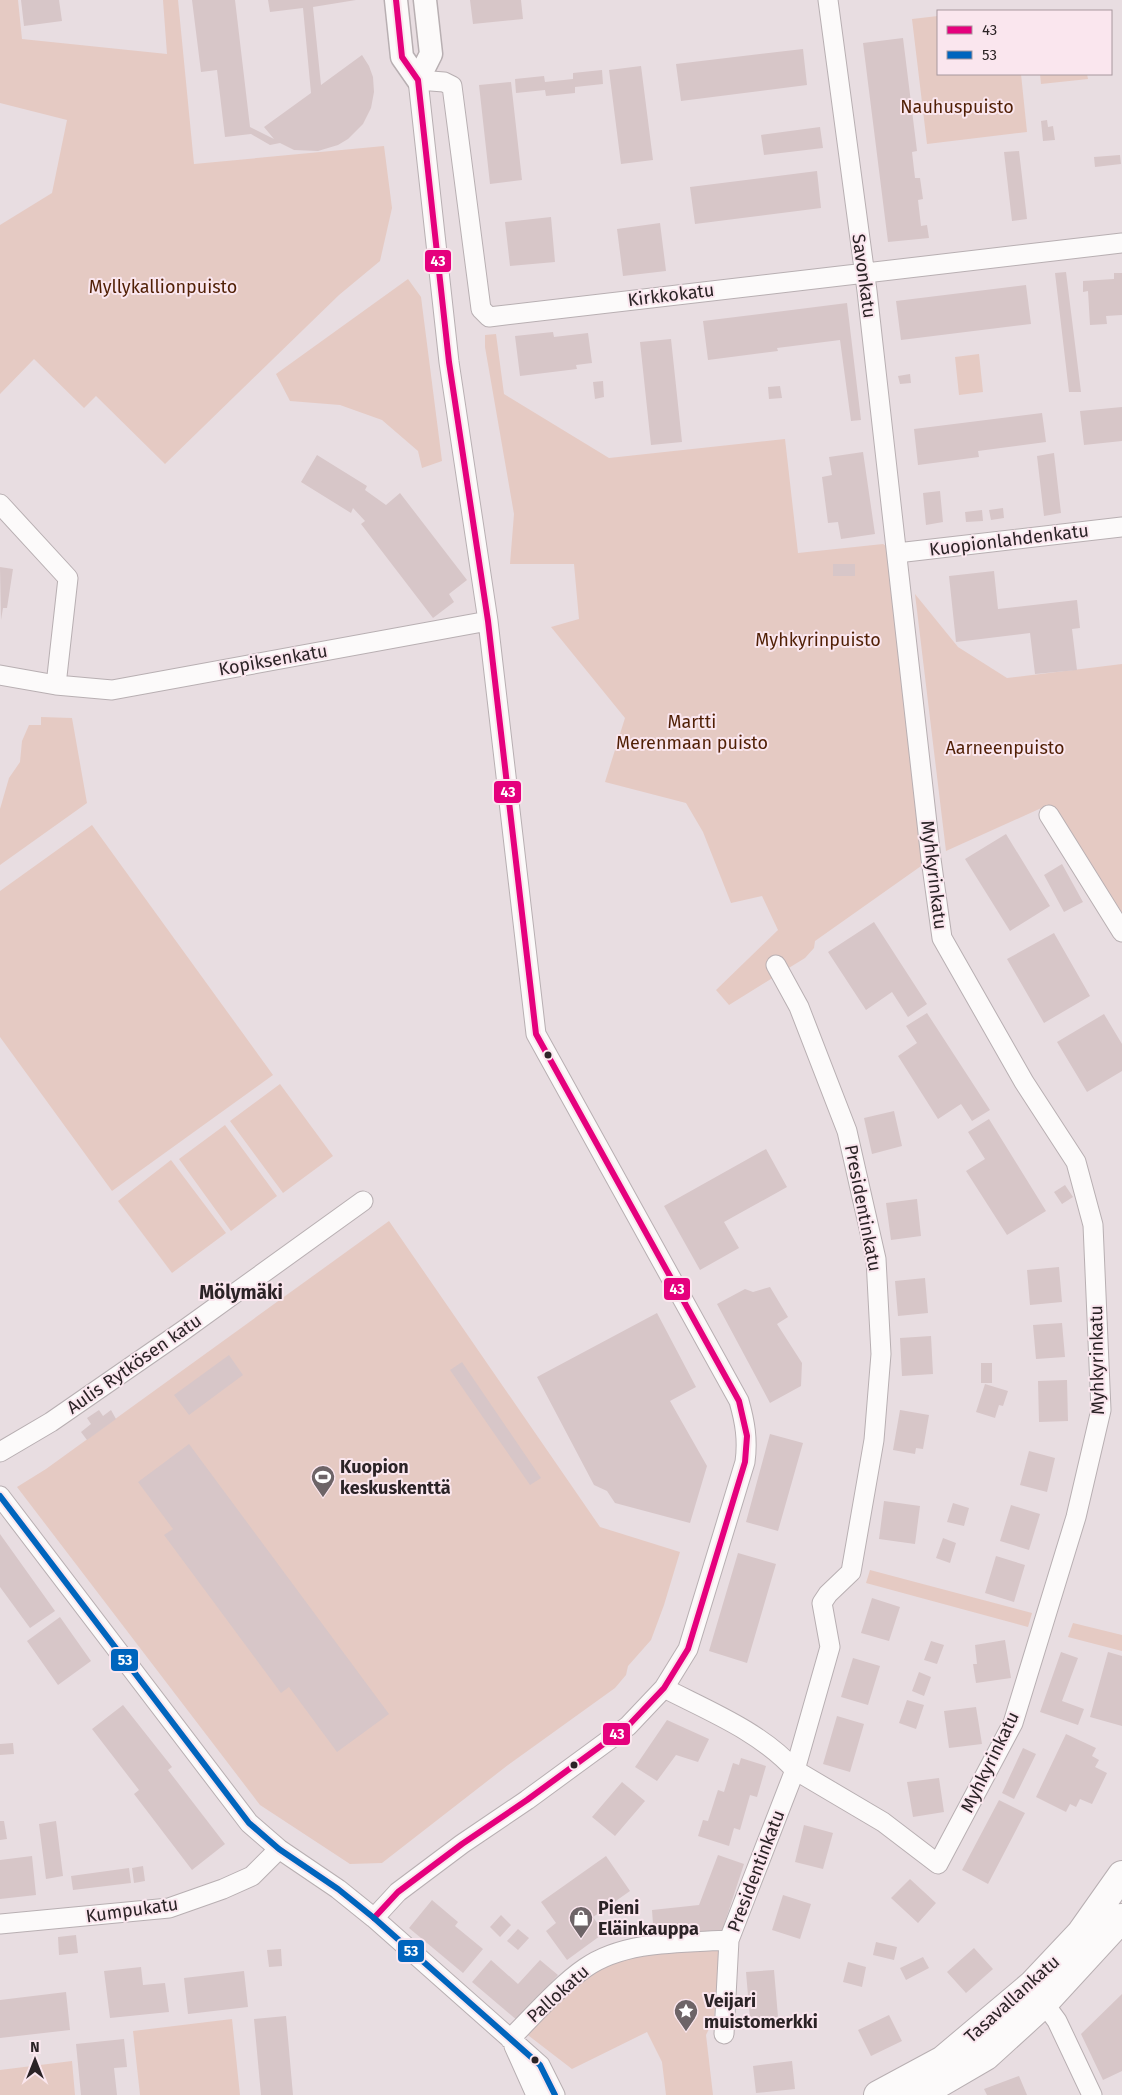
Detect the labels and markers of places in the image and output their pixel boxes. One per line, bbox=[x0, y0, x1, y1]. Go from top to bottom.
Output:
unlabelled marker bbox=[543, 1050, 553, 1060]
place label: Kuopion keskuskenttä bbox=[340, 1456, 451, 1499]
sports icon: Kuopion keskuskenttä bbox=[310, 1464, 336, 1498]
unlabelled marker bbox=[569, 1760, 579, 1770]
place label: Pieni Eläinkauppa bbox=[598, 1897, 699, 1940]
shop icon: Pieni Eläinkauppa bbox=[568, 1905, 594, 1939]
place label: Veijari muistomerkki bbox=[703, 1990, 818, 2033]
place icon: Veijari muistomerkki bbox=[673, 1998, 699, 2032]
unlabelled marker bbox=[530, 2055, 540, 2065]

